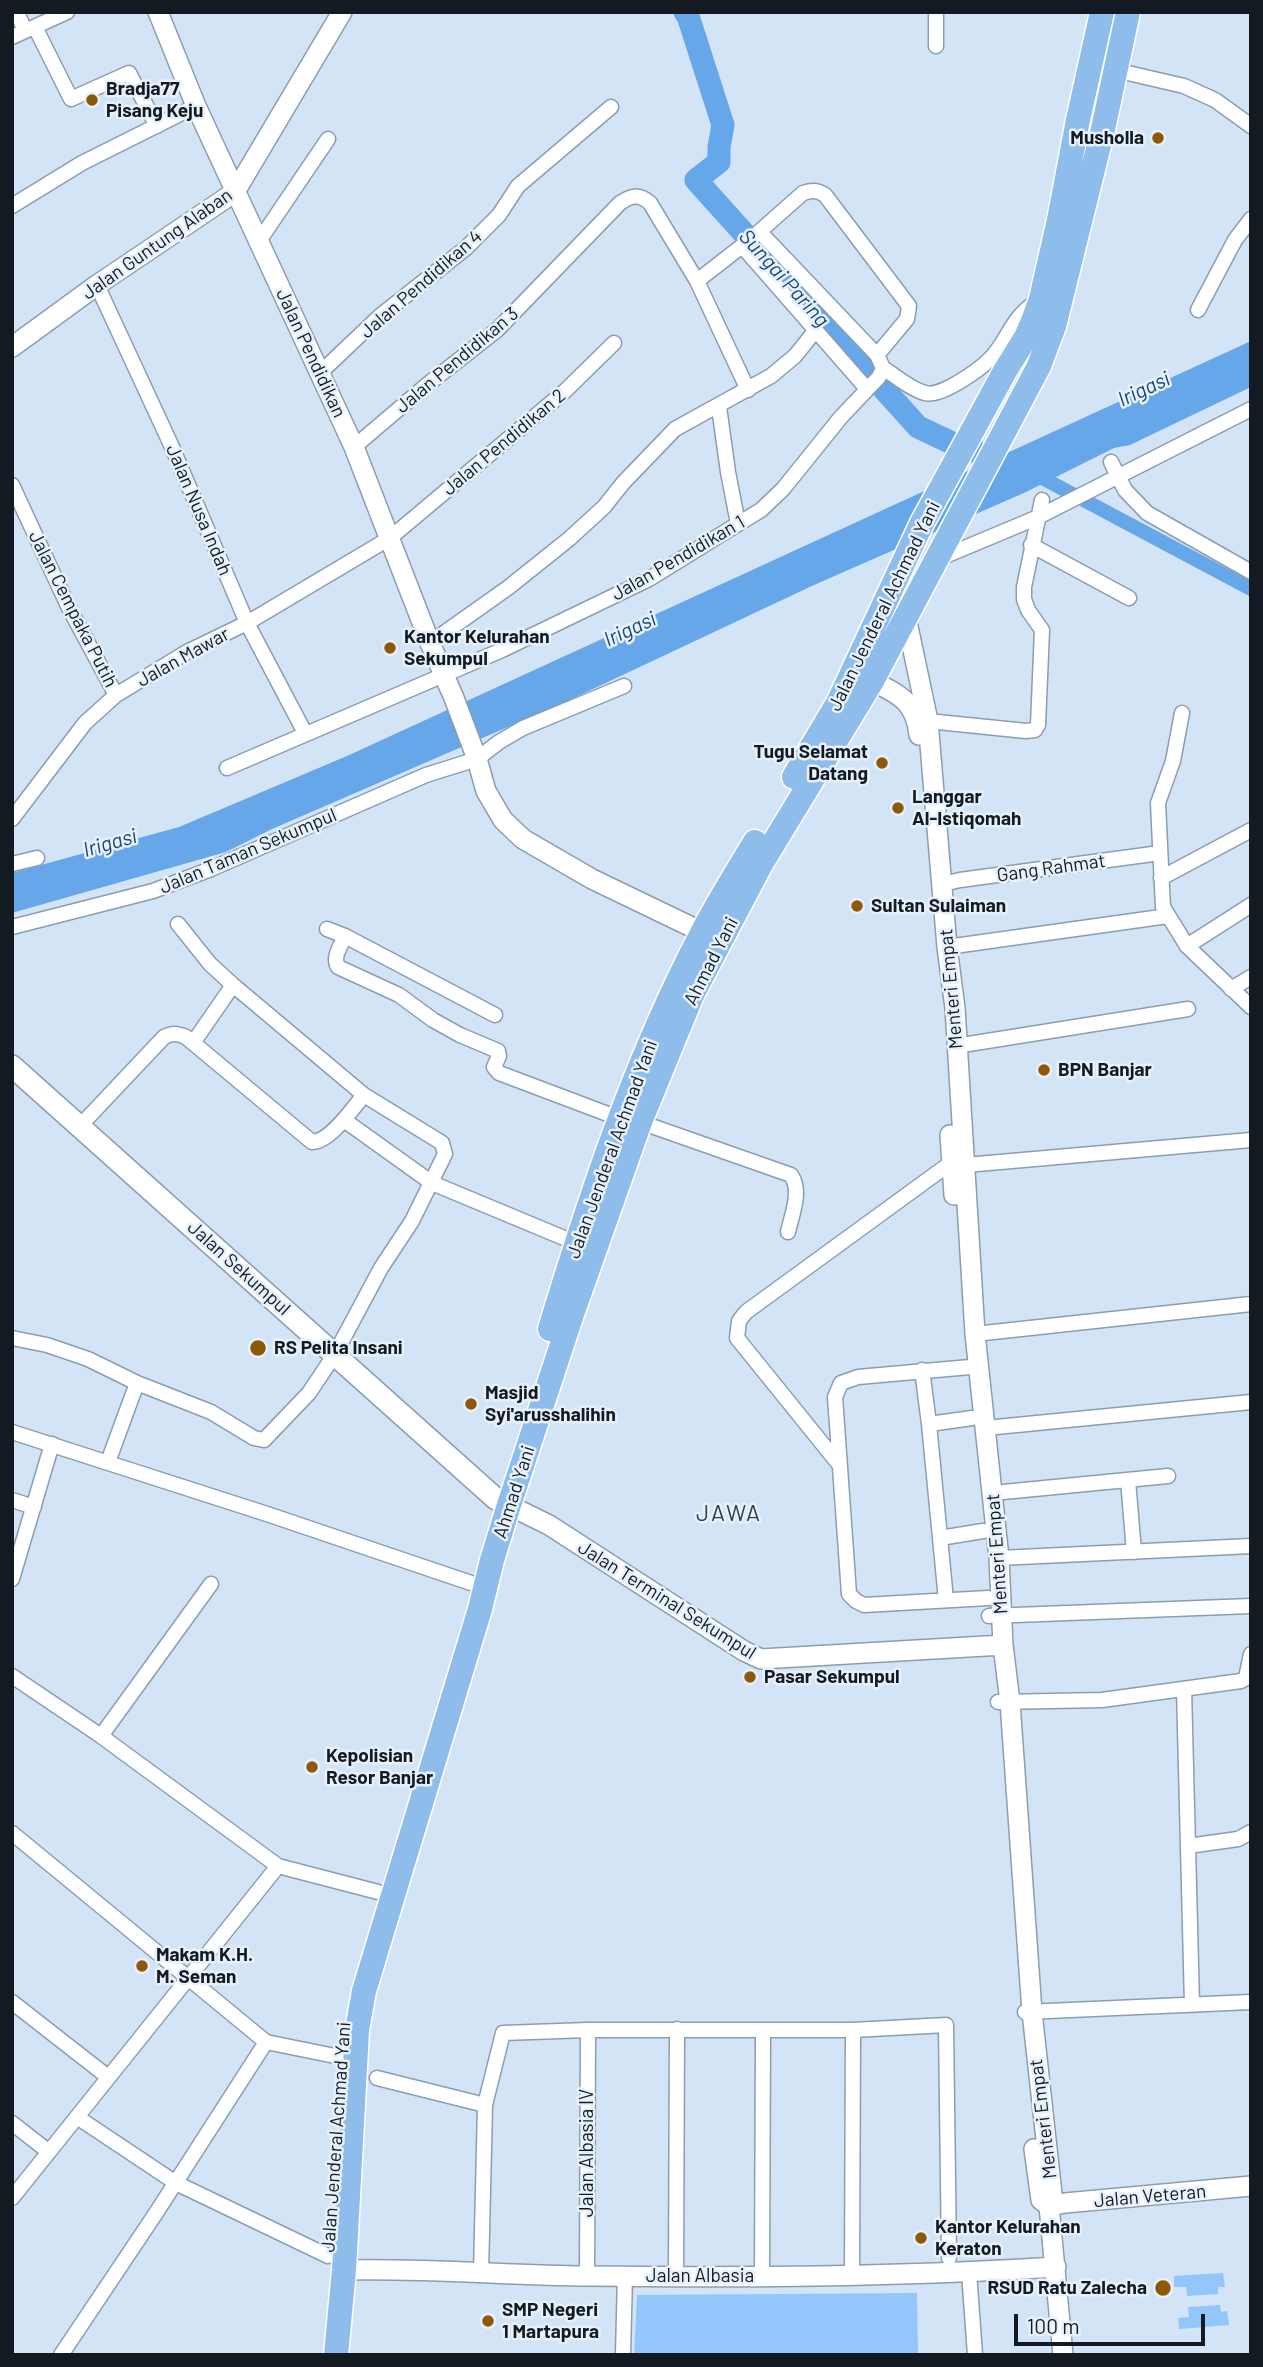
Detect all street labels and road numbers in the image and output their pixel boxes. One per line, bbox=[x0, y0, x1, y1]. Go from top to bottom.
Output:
street label: Jalan Guntung Alaban bbox=[78, 184, 236, 304]
street label: Jalan Pendidikan 4 bbox=[355, 225, 487, 343]
street label: Jalan Pendidikan bbox=[271, 285, 351, 421]
street label: Jalan Pendidikan 3 bbox=[391, 302, 523, 418]
street label: Jalan Pendidikan 2 bbox=[438, 384, 570, 500]
street label: Jalan Nusa Indah bbox=[161, 441, 237, 579]
street label: Jalan Jenderal Achmad Yani bbox=[823, 497, 945, 715]
street label: Jalan Pendidikan 1 bbox=[607, 511, 749, 605]
street label: Jalan Cempaka Putih bbox=[24, 527, 122, 691]
street label: Jalan Mawar bbox=[133, 622, 233, 692]
street label: Jalan Taman Sekumpul bbox=[156, 803, 340, 899]
street label: Gang Rahmat bbox=[995, 849, 1107, 887]
street label: Ahmad Yani bbox=[679, 913, 743, 1009]
street label: Menteri Empat bbox=[934, 928, 968, 1050]
street label: Jalan Jenderal Achmad Yani bbox=[562, 1037, 662, 1261]
street label: Jalan Sekumpul bbox=[183, 1216, 295, 1320]
street label: Ahmad Yani bbox=[488, 1443, 540, 1541]
street label: Menteri Empat bbox=[981, 1493, 1013, 1615]
street label: Jalan Terminal Sekumpul bbox=[574, 1536, 760, 1664]
street label: Jalan Jenderal Achmad Yani bbox=[317, 2021, 355, 2253]
street label: Menteri Empat bbox=[1024, 2058, 1062, 2180]
street label: Jalan Albasia IV bbox=[576, 2089, 598, 2217]
street label: Jalan Veteran bbox=[1093, 2180, 1207, 2212]
street label: Jalan Albasia bbox=[646, 2265, 754, 2287]

